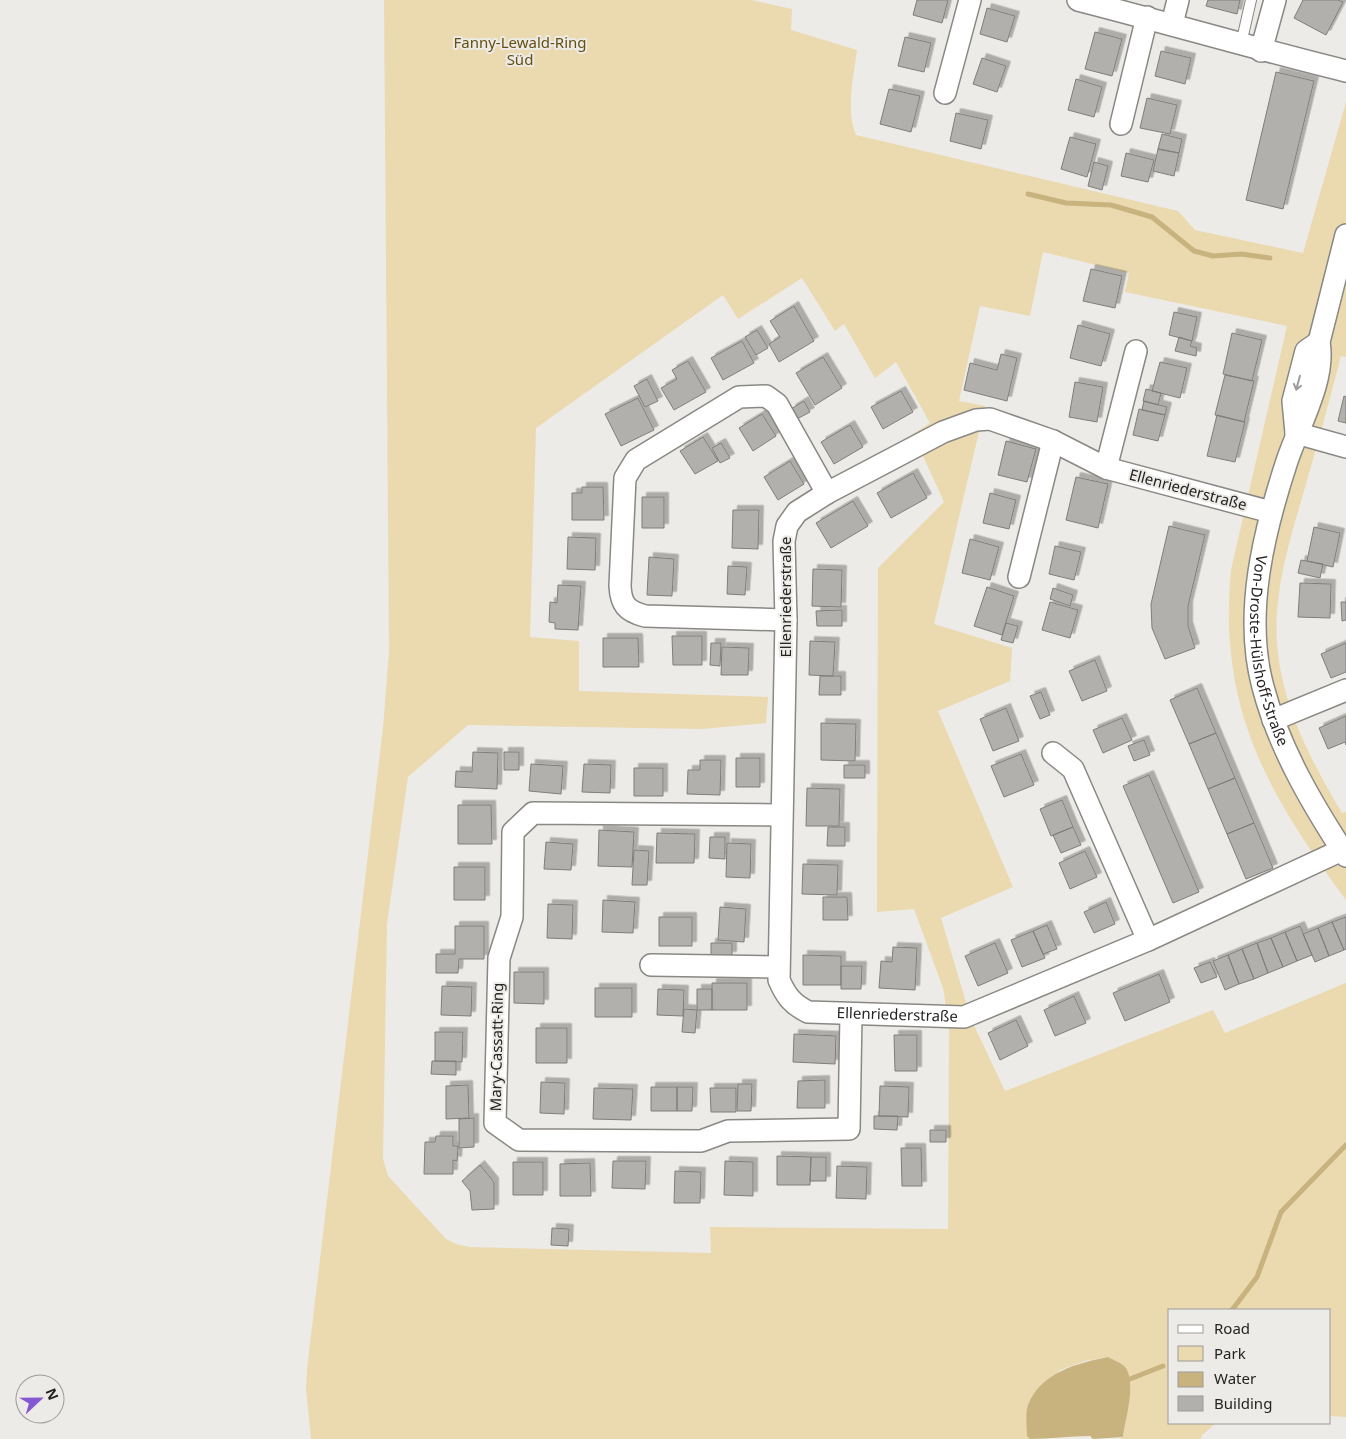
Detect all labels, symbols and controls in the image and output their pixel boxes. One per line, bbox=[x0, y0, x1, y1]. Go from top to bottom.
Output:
park label: Fanny-Lewald-Ring Süd bbox=[453, 32, 587, 69]
one-way arrow bbox=[1293, 374, 1302, 390]
street label: Ellenriederstraße bbox=[1127, 464, 1249, 514]
street label: Ellenriederstraße bbox=[775, 536, 795, 658]
street label: Von-Droste-Hülshoff-Straße bbox=[1246, 554, 1294, 749]
street label: Mary-Cassatt-Ring bbox=[485, 982, 507, 1112]
street label: Ellenriederstraße bbox=[837, 1002, 958, 1026]
legend bbox=[1168, 1309, 1331, 1424]
text: Road bbox=[1214, 1318, 1250, 1338]
text: Park bbox=[1214, 1343, 1246, 1363]
text: Water bbox=[1214, 1368, 1256, 1388]
north arrow bbox=[15, 1374, 65, 1424]
text: N bbox=[42, 1385, 63, 1403]
text: Building bbox=[1214, 1393, 1272, 1413]

